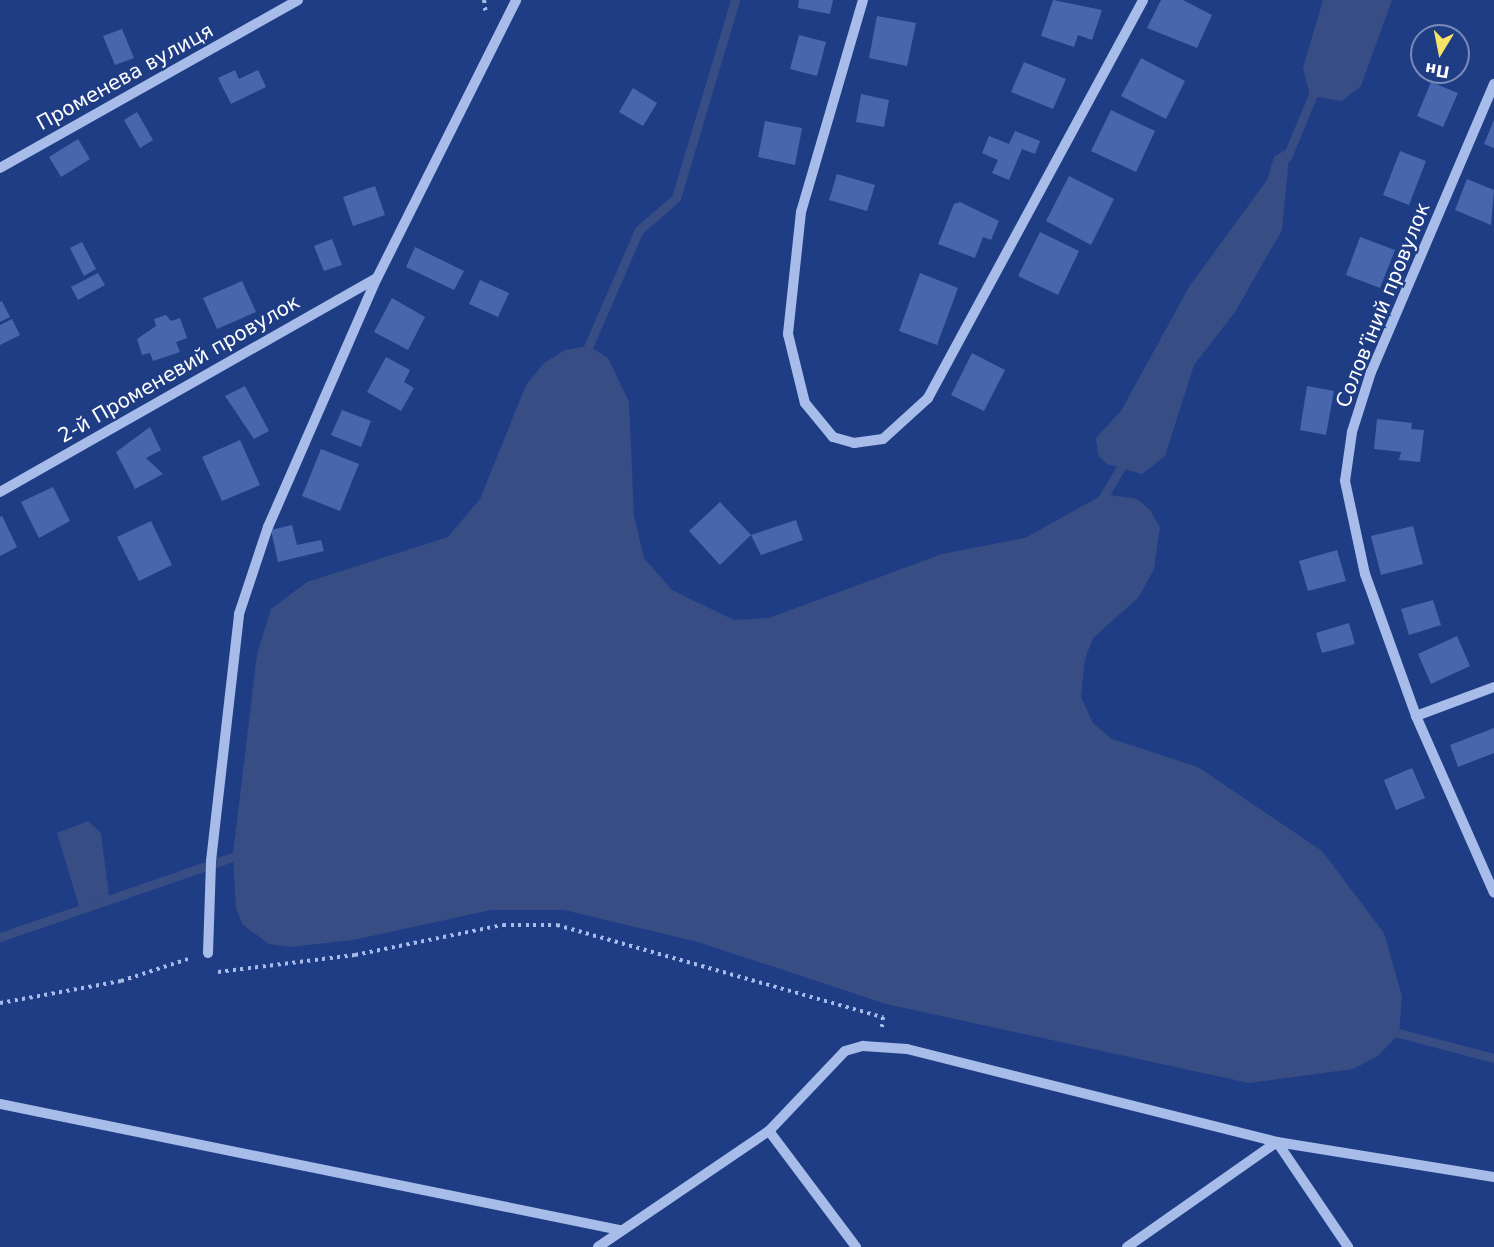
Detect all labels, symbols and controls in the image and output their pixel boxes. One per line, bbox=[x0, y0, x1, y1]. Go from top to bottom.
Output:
street label: Променева вулиця bbox=[33, 18, 217, 136]
north arrow bbox=[1410, 24, 1470, 84]
text: Пн bbox=[1423, 59, 1451, 82]
street label: Соловʼїний провулок bbox=[1331, 199, 1435, 411]
street label: 2-й Променевий провулок bbox=[54, 290, 304, 448]

